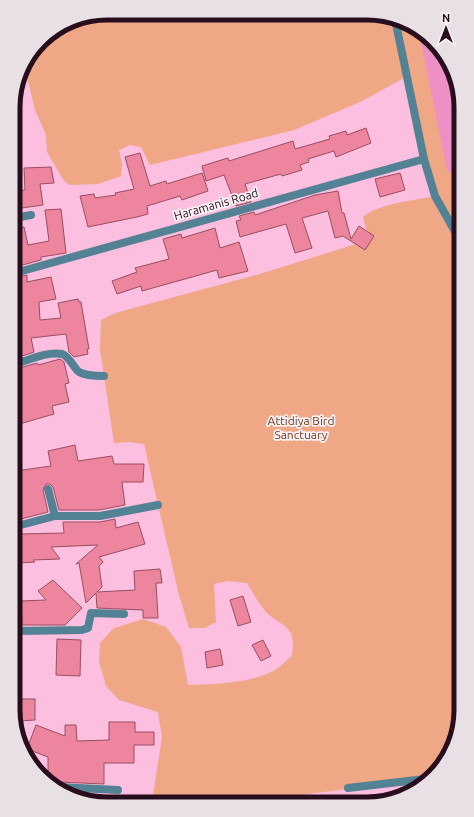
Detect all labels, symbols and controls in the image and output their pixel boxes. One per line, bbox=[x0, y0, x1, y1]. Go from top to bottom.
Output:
north arrow bbox=[426, 8, 466, 48]
text: N bbox=[442, 12, 450, 24]
street label: Haramanis Road bbox=[172, 186, 260, 222]
park label: Attidiya Bird Sanctuary bbox=[268, 414, 334, 441]

